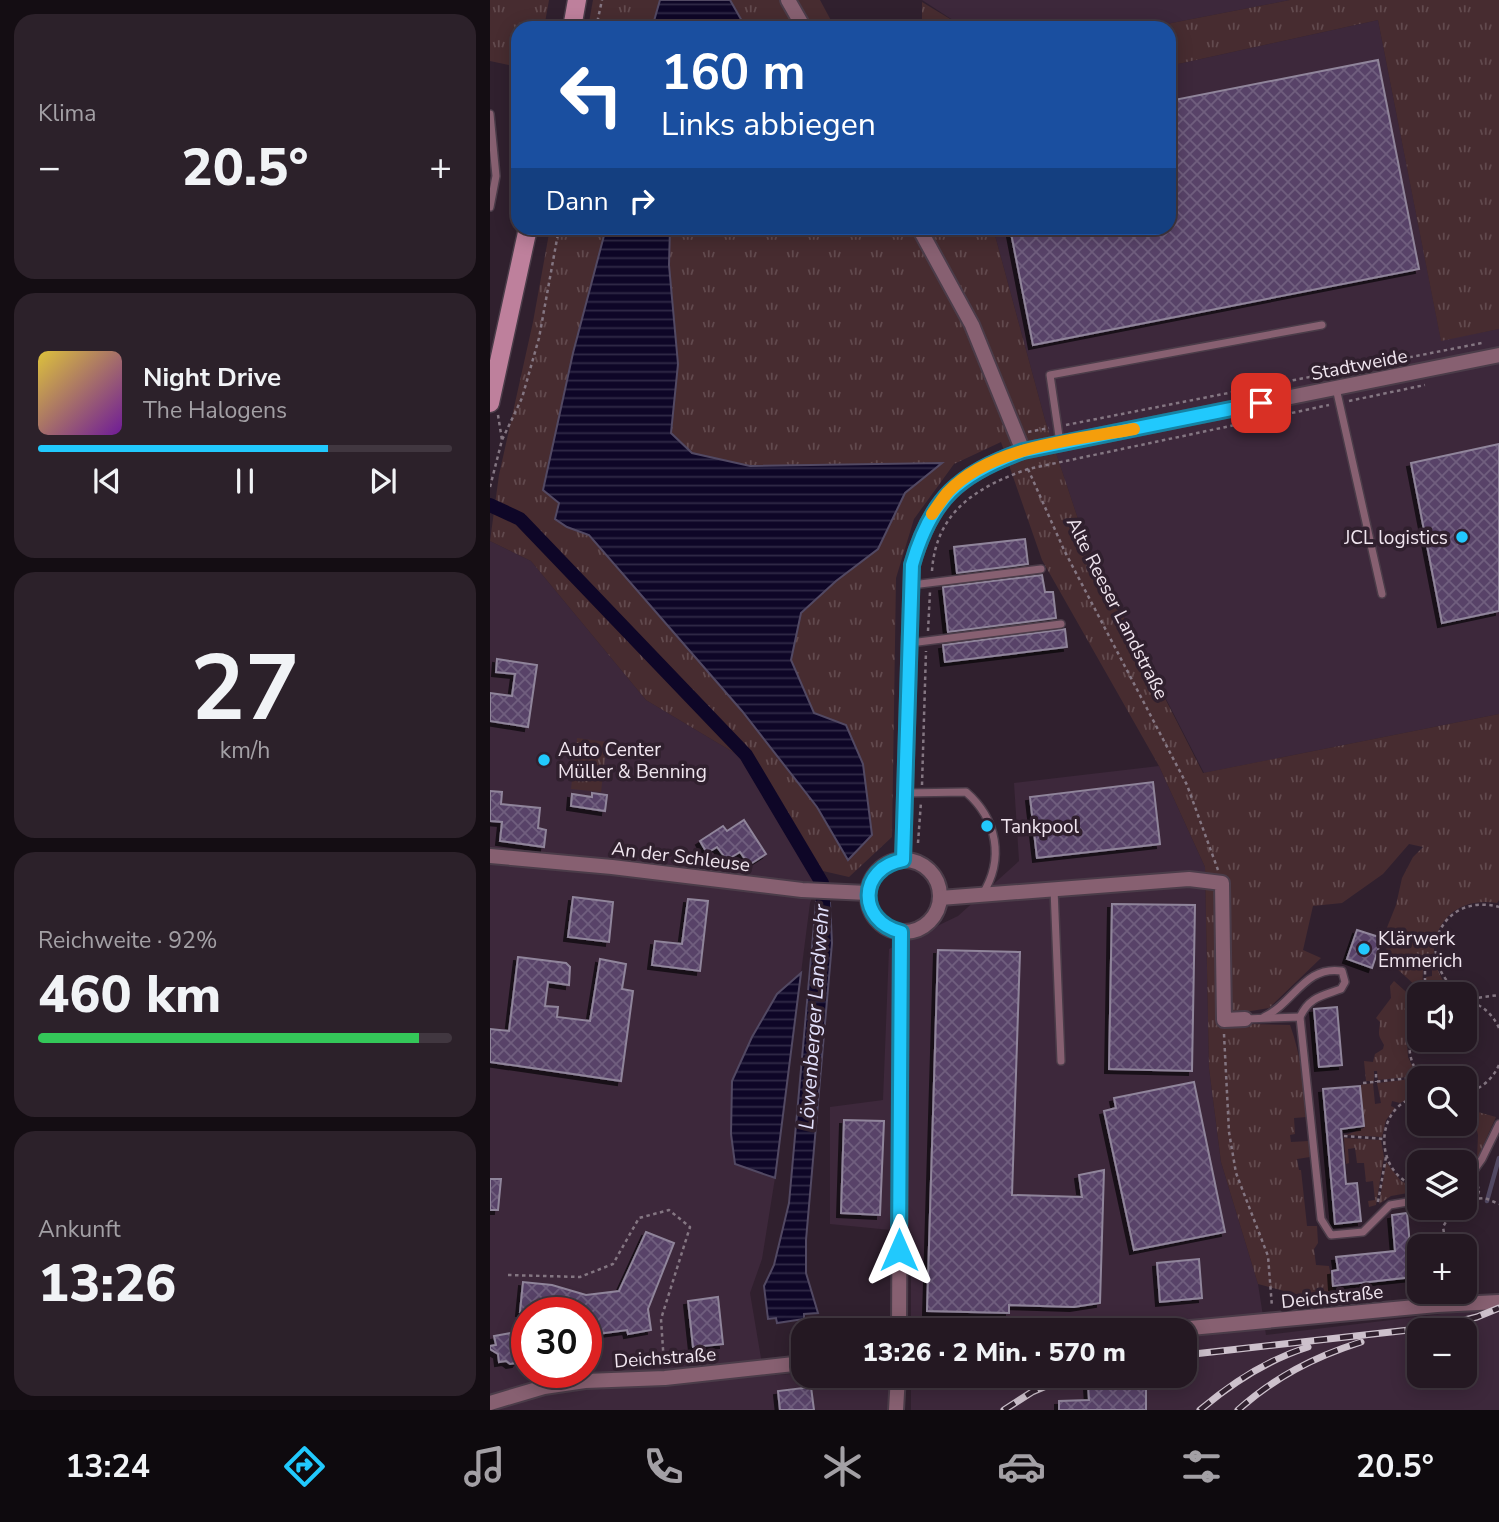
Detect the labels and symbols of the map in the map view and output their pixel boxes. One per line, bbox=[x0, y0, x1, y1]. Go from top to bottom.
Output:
street label: Stadtweide bbox=[1309, 343, 1410, 387]
pin bbox=[1231, 373, 1291, 433]
street label: Alte Reeser Landstraße bbox=[1060, 513, 1174, 704]
place label: JCL logistics bbox=[1343, 525, 1448, 551]
marker: JCL logistics bbox=[1454, 529, 1470, 545]
place label: Auto Center Müller & Benning bbox=[558, 737, 707, 785]
marker: Auto Center Müller & Benning bbox=[536, 752, 552, 768]
place label: Tankpool bbox=[1001, 814, 1080, 840]
marker: Tankpool bbox=[979, 818, 995, 834]
street label: An der Schleuse bbox=[610, 836, 752, 878]
water label: Löwenberger Landwehr bbox=[792, 903, 836, 1130]
place label: Klärwerk Emmerich bbox=[1378, 926, 1463, 974]
marker: Klärwerk Emmerich bbox=[1356, 941, 1372, 957]
position arrow bbox=[862, 1213, 936, 1287]
street label: Deichstraße bbox=[1280, 1279, 1384, 1315]
speed limit sign: 30 bbox=[511, 1297, 602, 1388]
street label: Deichstraße bbox=[613, 1341, 717, 1375]

